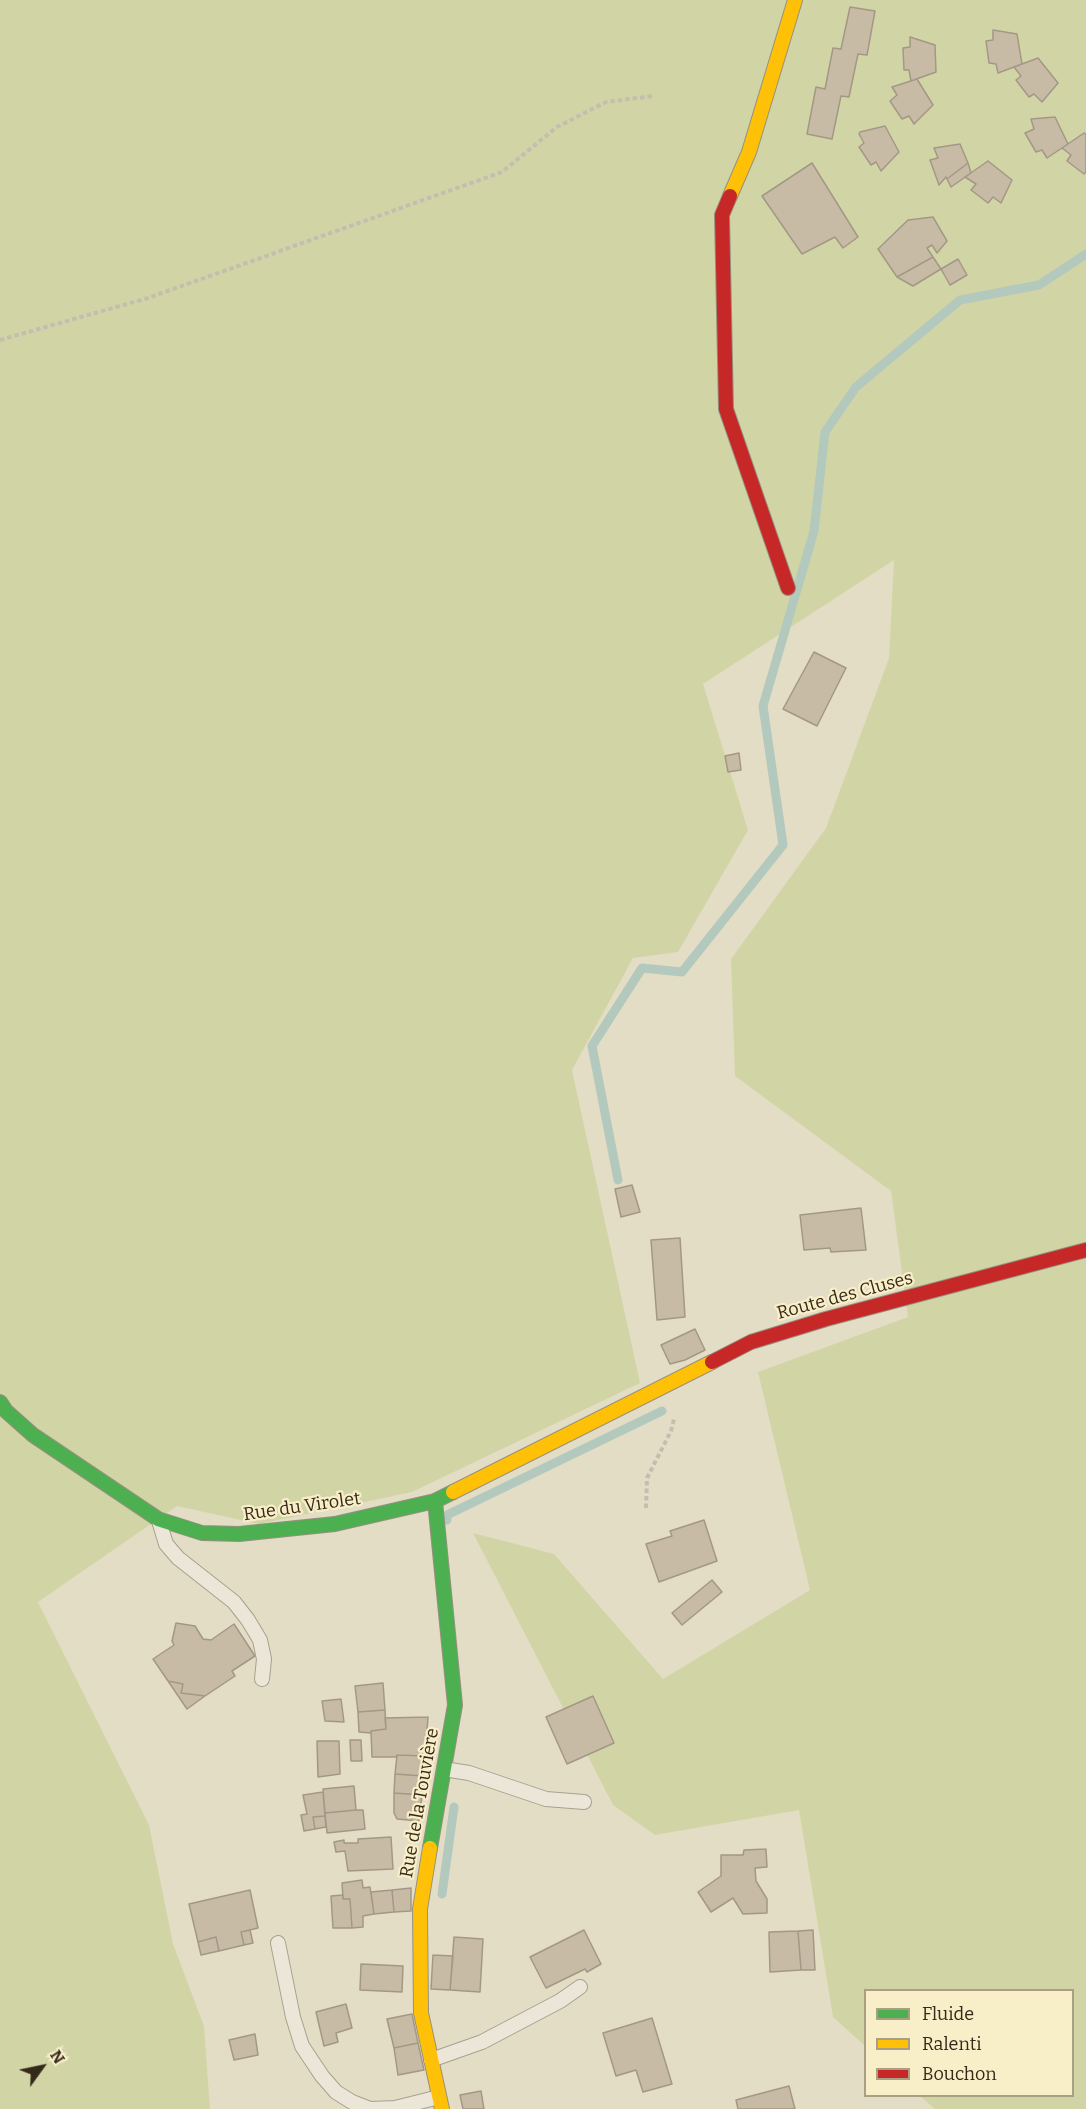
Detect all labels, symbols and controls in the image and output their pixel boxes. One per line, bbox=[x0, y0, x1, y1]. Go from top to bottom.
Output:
street label: Route des Cluses bbox=[775, 1267, 915, 1325]
street label: Rue du Virolet bbox=[242, 1488, 362, 1526]
street label: Rue de la Touvière bbox=[396, 1727, 444, 1879]
legend bbox=[864, 1989, 1074, 2097]
text: Fluide bbox=[922, 2003, 974, 2025]
text: Ralenti bbox=[922, 2033, 982, 2055]
north arrow bbox=[12, 2037, 72, 2097]
text: N bbox=[46, 2047, 69, 2067]
text: Bouchon bbox=[922, 2063, 997, 2085]

